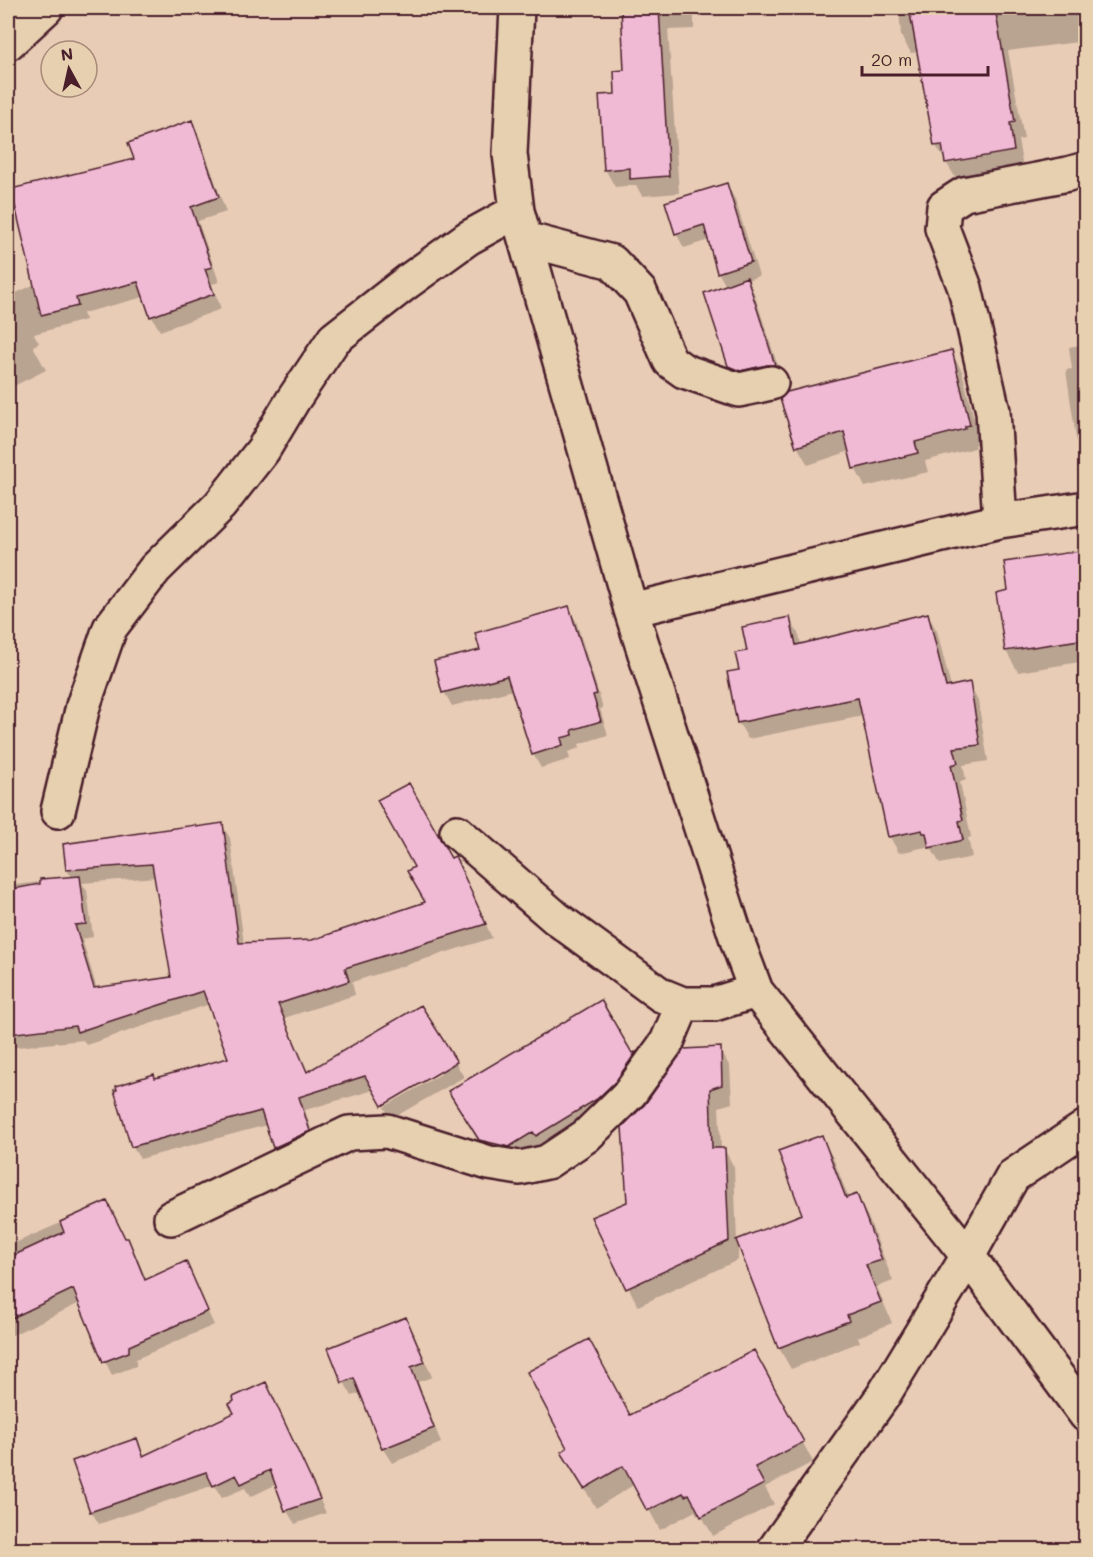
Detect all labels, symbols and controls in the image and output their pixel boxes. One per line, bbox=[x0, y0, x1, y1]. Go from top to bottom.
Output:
north arrow bbox=[39, 39, 99, 99]
scale bar bbox=[862, 39, 988, 77]
text: N bbox=[59, 42, 74, 65]
text: 20 m bbox=[871, 47, 912, 71]

